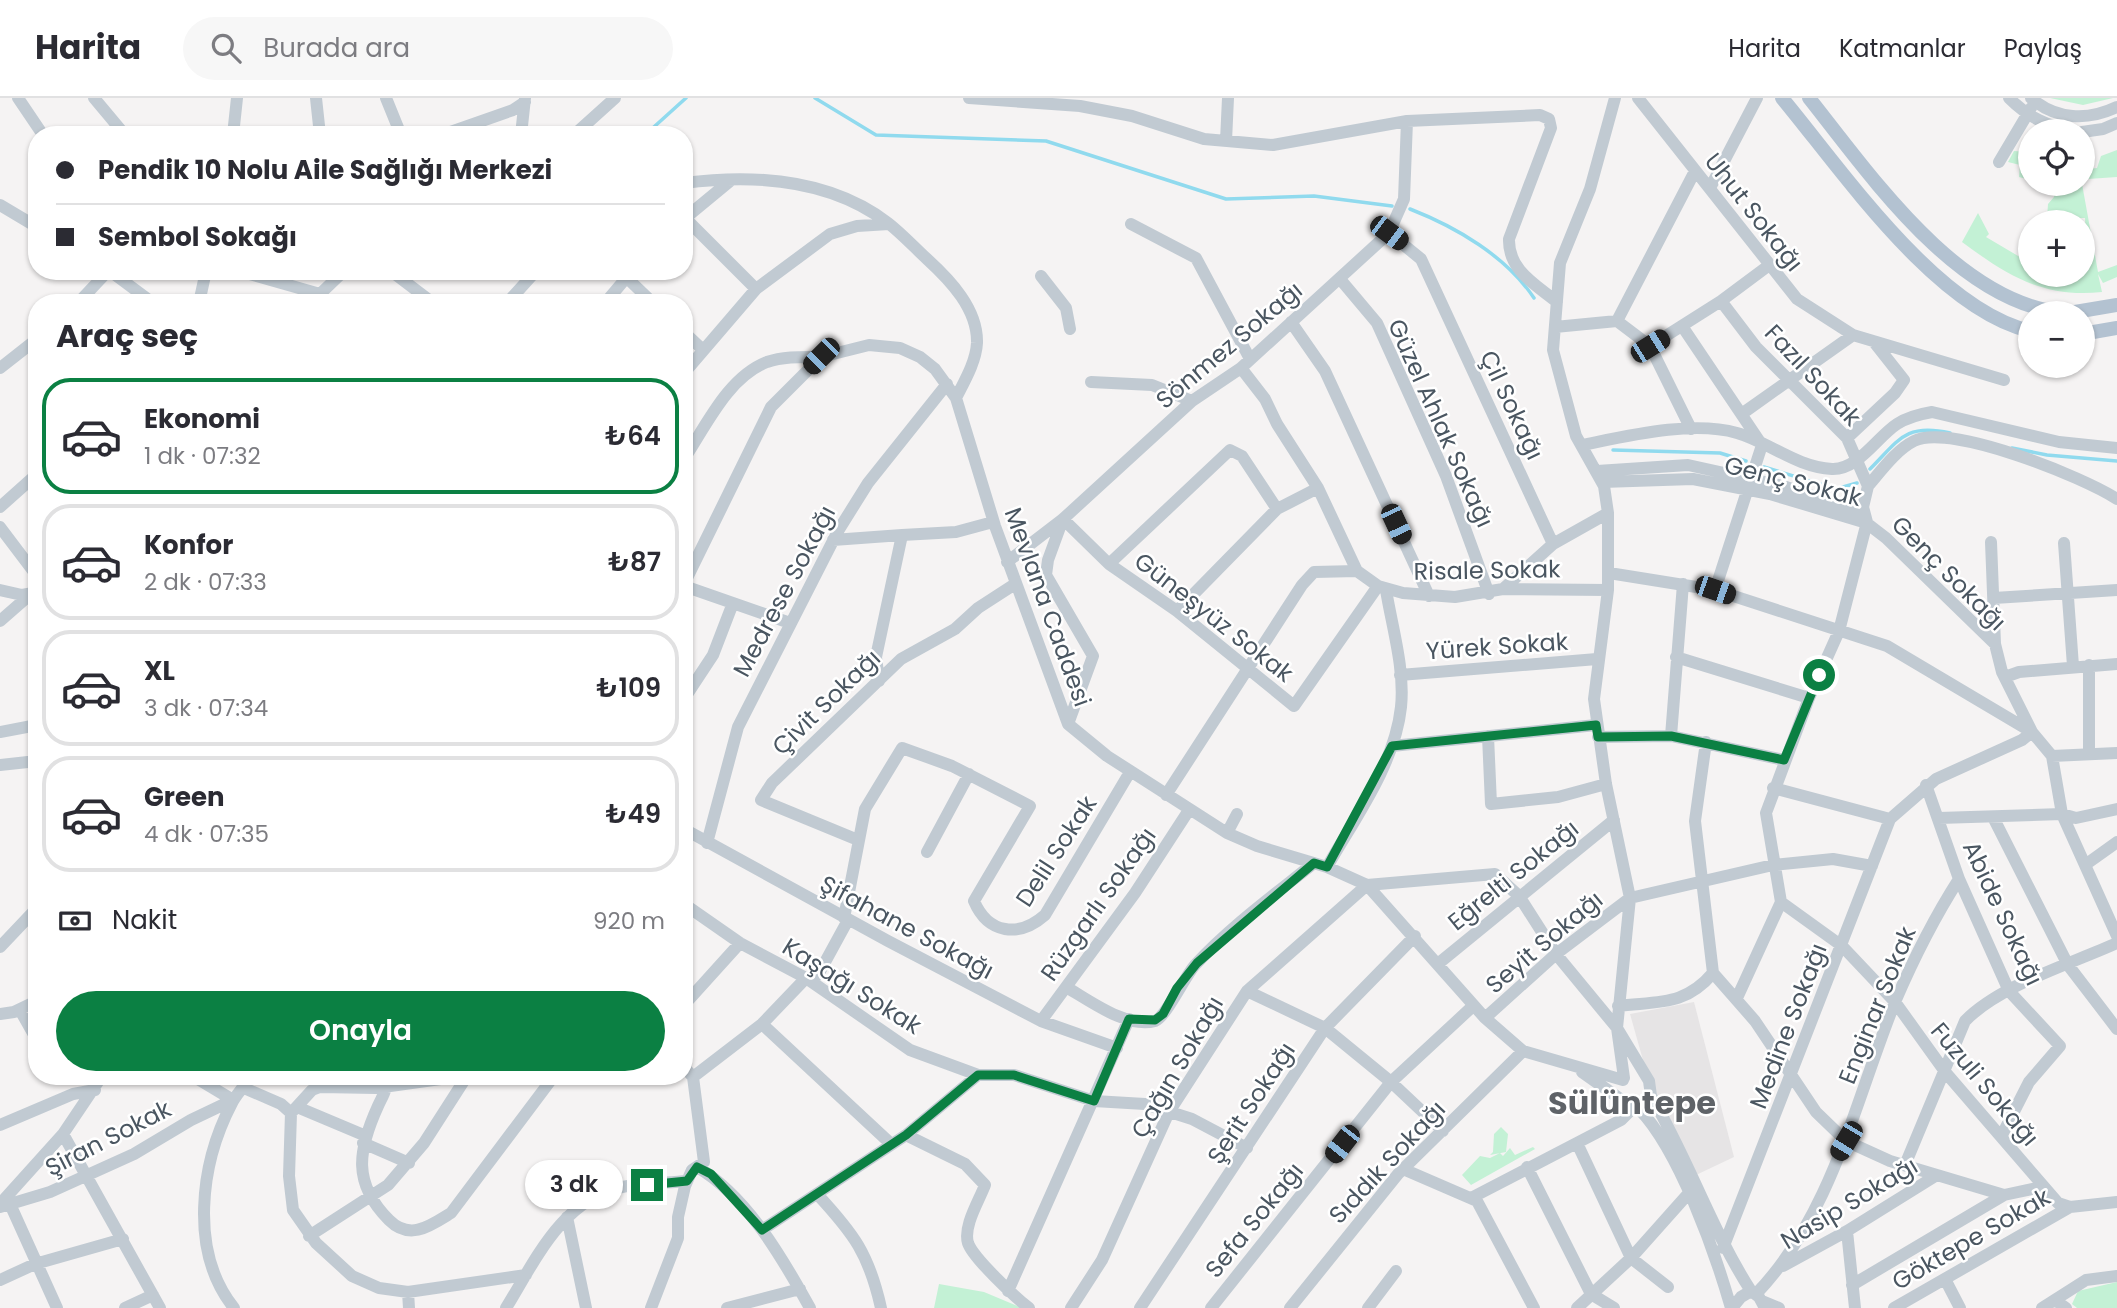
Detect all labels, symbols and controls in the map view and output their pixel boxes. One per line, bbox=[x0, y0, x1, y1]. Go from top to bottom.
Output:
search box bbox=[183, 17, 673, 80]
text: Harita bbox=[35, 24, 141, 71]
icon: search bbox=[207, 29, 245, 67]
text: Burada ara bbox=[263, 30, 410, 66]
text: Harita bbox=[1728, 32, 1801, 65]
text: Katmanlar bbox=[1839, 32, 1966, 65]
text: Paylaş bbox=[2004, 32, 2082, 65]
map controls bbox=[2018, 119, 2095, 378]
button: locate bbox=[2018, 119, 2095, 196]
street label: Uhut Sokağı bbox=[1697, 146, 1811, 278]
text: Pendik 10 Nolu Aile Sağlığı Merkezi bbox=[98, 152, 552, 188]
button: + bbox=[2018, 210, 2095, 287]
car bbox=[1366, 212, 1413, 254]
text: Sembol Sokağı bbox=[98, 219, 297, 255]
street label: Sönmez Sokağı bbox=[1149, 274, 1309, 416]
button: − bbox=[2018, 301, 2095, 378]
text: Araç seç bbox=[56, 313, 198, 358]
street label: Güzel Ahlak Sokağı bbox=[1380, 314, 1502, 532]
street label: Fazıl Sokak bbox=[1757, 317, 1869, 433]
car bbox=[1627, 326, 1674, 366]
car bbox=[799, 334, 844, 378]
street label: Çil Sokağı bbox=[1472, 345, 1552, 465]
text: Ekonomi bbox=[144, 401, 260, 437]
icon: car bbox=[60, 405, 123, 468]
text: ₺64 bbox=[605, 418, 661, 454]
text: 1 dk · 07:32 bbox=[144, 440, 261, 472]
street label: Genç Sokak bbox=[1721, 448, 1866, 514]
street label: Medrese Sokağı bbox=[725, 500, 843, 682]
car bbox=[1378, 501, 1415, 547]
street label: Mevlana Caddesi bbox=[997, 503, 1099, 711]
street label: Genç Sokağı bbox=[1884, 508, 2014, 638]
text: Konfor bbox=[144, 527, 233, 563]
icon: car bbox=[60, 531, 123, 594]
text: ₺87 bbox=[608, 544, 661, 580]
street label: Güneşyüz Sokak bbox=[1128, 544, 1301, 690]
street label: Risale Sokak bbox=[1413, 552, 1561, 588]
text: 2 dk · 07:33 bbox=[144, 566, 267, 598]
car bbox=[1692, 573, 1739, 607]
street label: Yürek Sokak bbox=[1425, 625, 1570, 667]
street label: Çivit Sokağı bbox=[765, 642, 887, 762]
text: XL bbox=[144, 653, 175, 689]
icon: car bbox=[60, 657, 123, 720]
route start bbox=[1803, 659, 1835, 691]
text: ₺109 bbox=[597, 670, 661, 706]
text: 3 dk · 07:34 bbox=[144, 692, 268, 724]
text: Green bbox=[144, 779, 225, 815]
icon: car bbox=[60, 783, 123, 846]
street label: Delil Sokak bbox=[1008, 788, 1105, 913]
text: ₺49 bbox=[606, 796, 661, 832]
street label: Eğrelti Sokağı bbox=[1441, 812, 1585, 938]
text: 4 dk · 07:35 bbox=[144, 818, 269, 850]
street label: Rüzgarlı Sokağı bbox=[1033, 821, 1163, 987]
street label: Abide Sokağı bbox=[1955, 835, 2051, 991]
street label: Şifahane Sokağı bbox=[814, 867, 1000, 987]
street label: Seyit Sokağı bbox=[1478, 883, 1610, 1001]
icon: cash bbox=[56, 902, 94, 940]
text: Nakit bbox=[112, 902, 177, 938]
text: 920 m bbox=[593, 905, 665, 937]
street label: Enginar Sokak bbox=[1830, 921, 1924, 1089]
street label: Kaşağı Sokak bbox=[776, 930, 928, 1042]
street label: Medine Sokağı bbox=[1741, 939, 1835, 1113]
street label: Çağın Sokağı bbox=[1123, 990, 1231, 1144]
button: Onayla bbox=[56, 991, 665, 1071]
street label: Fuzuli Sokağı bbox=[1923, 1015, 2047, 1153]
street label: Şerit Sokağı bbox=[1199, 1036, 1303, 1170]
district label: Sülüntepe bbox=[1548, 1080, 1716, 1125]
street label: Şiran Sokak bbox=[39, 1092, 177, 1184]
street label: Sıddık Sokağı bbox=[1321, 1093, 1453, 1231]
car bbox=[1827, 1118, 1866, 1164]
car bbox=[1321, 1121, 1364, 1167]
street label: Nasip Sokağı bbox=[1774, 1149, 1924, 1257]
street label: Sefa Sokağı bbox=[1197, 1155, 1311, 1285]
callout: 3 dk bbox=[524, 1160, 622, 1210]
text: 3 dk bbox=[550, 1168, 598, 1200]
route end bbox=[631, 1169, 663, 1201]
street label: Göktepe Sokak bbox=[1886, 1180, 2057, 1298]

